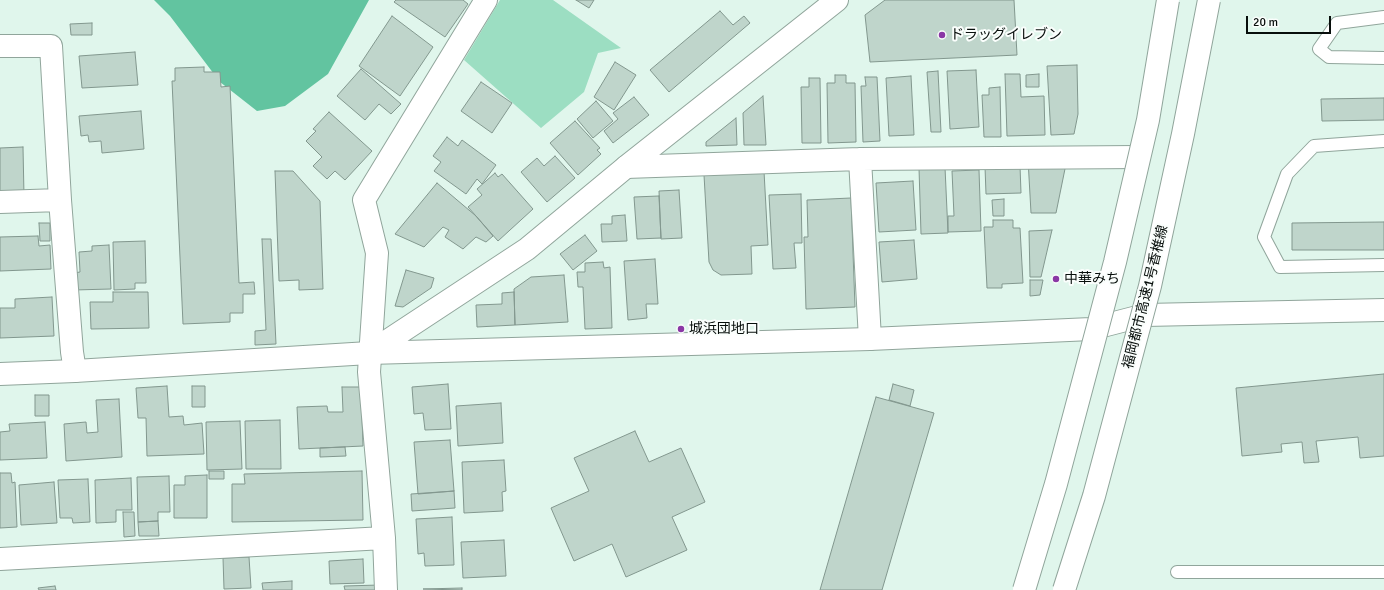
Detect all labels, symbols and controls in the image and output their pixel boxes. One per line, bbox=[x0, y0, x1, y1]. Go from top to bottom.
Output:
scale bar bbox=[1248, 8, 1333, 34]
text: 20 m bbox=[1253, 15, 1278, 30]
place label: ドラッグイレブン bbox=[950, 27, 1062, 43]
marker: ドラッグイレブン bbox=[937, 30, 947, 40]
street label: 福岡都市高速1号香椎線 bbox=[1120, 223, 1172, 371]
place label: 中華みち bbox=[1064, 271, 1120, 287]
marker: 中華みち bbox=[1051, 274, 1061, 284]
place label: 城浜団地口 bbox=[689, 321, 759, 337]
marker: 城浜団地口 bbox=[676, 324, 686, 334]

